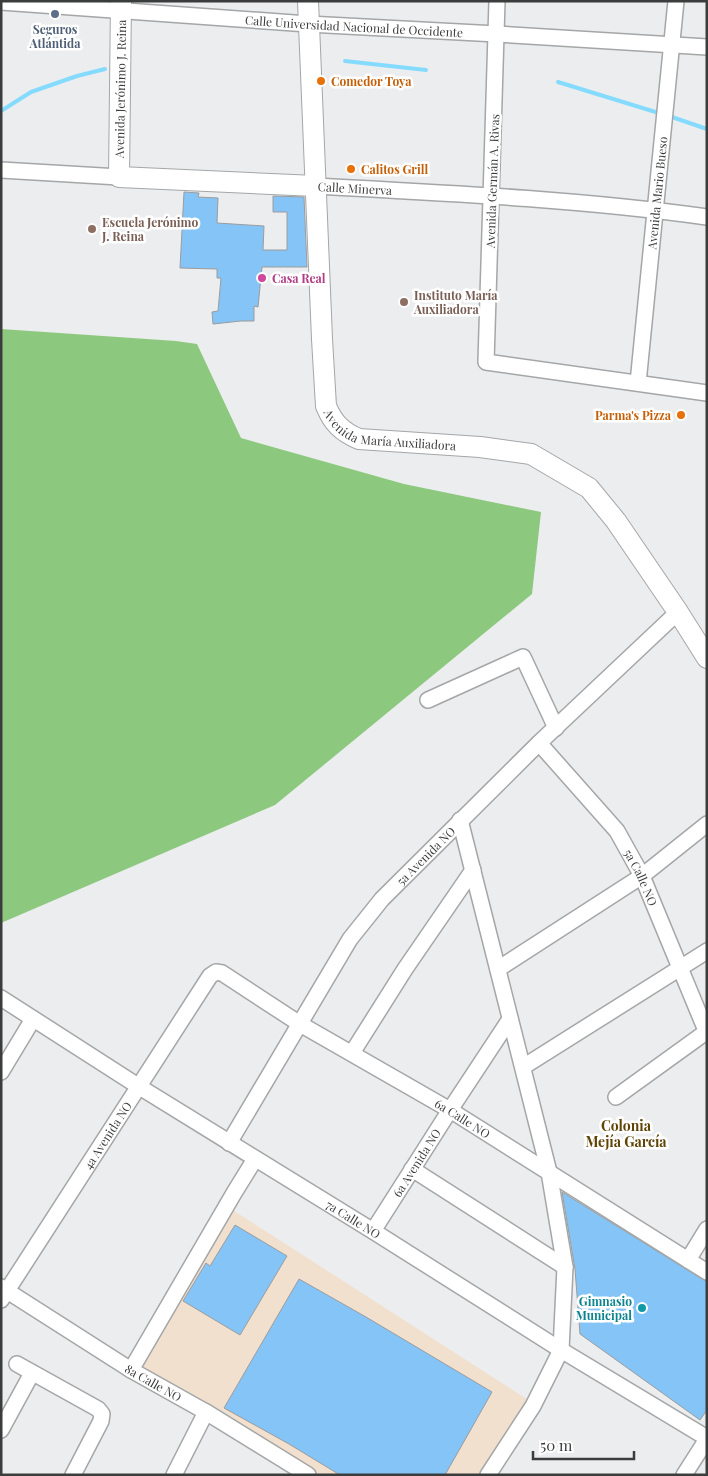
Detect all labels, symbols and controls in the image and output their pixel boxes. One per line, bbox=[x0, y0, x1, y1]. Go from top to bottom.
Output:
marker: Seguros Atlántida bbox=[49, 8, 61, 20]
street label: Calle Universidad Nacional de Occidente bbox=[245, 12, 464, 40]
street label: Avenida Jerónimo J. Reina bbox=[111, 20, 129, 159]
place label: Seguros Atlántida bbox=[29, 21, 81, 51]
place label: Comedor Toya bbox=[331, 73, 412, 89]
marker: Comedor Toya bbox=[315, 75, 327, 87]
street label: Avenida Germán A. Rivas bbox=[482, 114, 502, 249]
street label: Avenida Mario Bueso bbox=[643, 135, 671, 251]
place label: Calitos Grill bbox=[361, 161, 428, 177]
marker: Calitos Grill bbox=[345, 163, 357, 175]
street label: Calle Minerva bbox=[317, 178, 393, 198]
place label: Escuela Jerónimo J. Reina bbox=[101, 214, 198, 244]
marker: Escuela Jerónimo J. Reina bbox=[86, 223, 98, 235]
place label: Casa Real bbox=[272, 270, 326, 286]
marker: Casa Real bbox=[256, 272, 268, 284]
place label: Instituto María Auxiliadora bbox=[413, 287, 498, 317]
marker: Instituto María Auxiliadora bbox=[398, 296, 410, 308]
street label: Avenida María Auxiliadora bbox=[320, 405, 457, 453]
place label: Parma's Pizza bbox=[595, 407, 672, 423]
marker: Parma's Pizza bbox=[675, 409, 687, 421]
street label: 5a Avenida NO bbox=[393, 823, 459, 888]
street label: 5a Calle NO bbox=[621, 846, 661, 908]
street label: 6a Calle NO bbox=[432, 1095, 493, 1141]
street label: 4a Avenida NO bbox=[79, 1098, 135, 1172]
district label: Colonia Mejía García bbox=[585, 1116, 667, 1151]
street label: 6a Avenida NO bbox=[389, 1125, 444, 1200]
street label: 7a Calle NO bbox=[323, 1196, 384, 1242]
place label: Gimnasio Municipal bbox=[576, 1293, 632, 1323]
marker: Gimnasio Municipal bbox=[636, 1302, 648, 1314]
street label: 8a Calle NO bbox=[122, 1360, 185, 1405]
scale bar bbox=[533, 1428, 634, 1460]
text: 50 m bbox=[540, 1435, 573, 1455]

